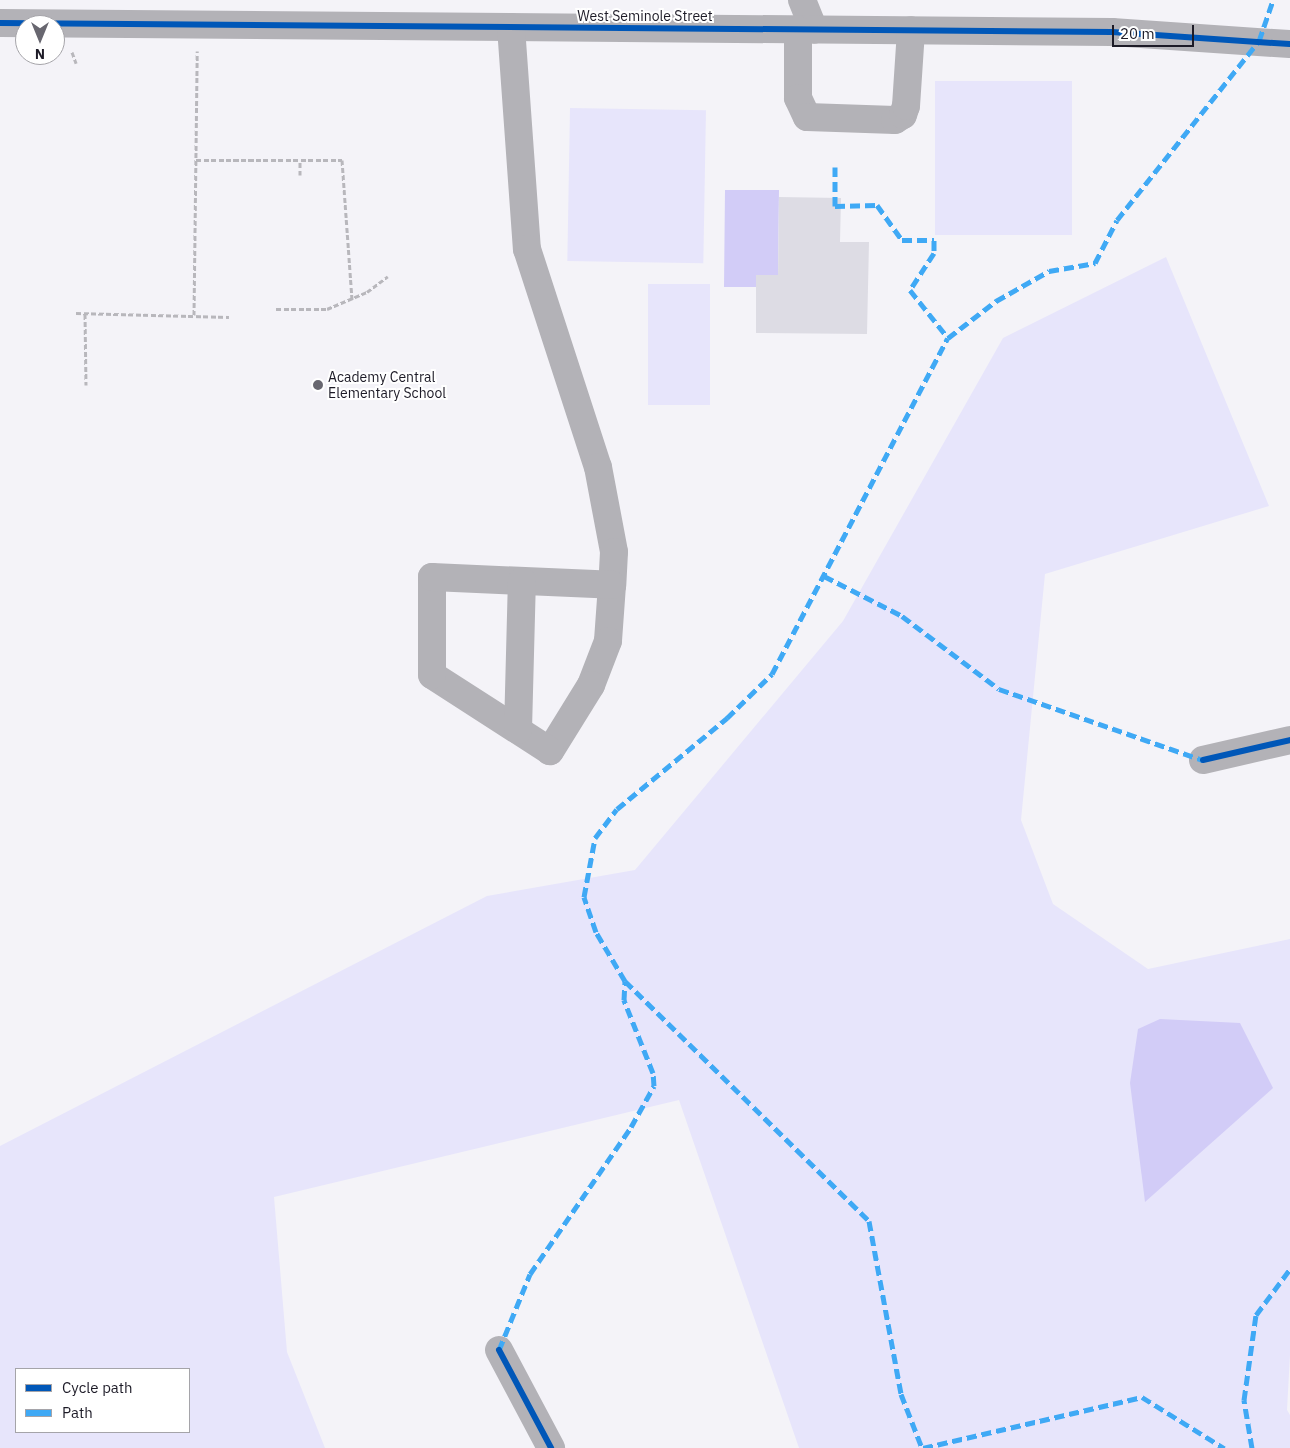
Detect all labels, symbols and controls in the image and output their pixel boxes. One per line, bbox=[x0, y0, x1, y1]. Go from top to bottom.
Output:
street label: West Seminole Street bbox=[577, 8, 713, 24]
north arrow bbox=[15, 15, 65, 65]
scale bar bbox=[1115, 15, 1198, 47]
text: 20 m bbox=[1120, 24, 1155, 43]
text: N bbox=[35, 45, 45, 63]
place label: Academy Central Elementary School bbox=[328, 369, 446, 402]
marker: Academy Central Elementary School bbox=[312, 379, 324, 391]
legend bbox=[15, 1368, 190, 1433]
text: Cycle path bbox=[62, 1378, 133, 1397]
text: Path bbox=[62, 1403, 93, 1422]

